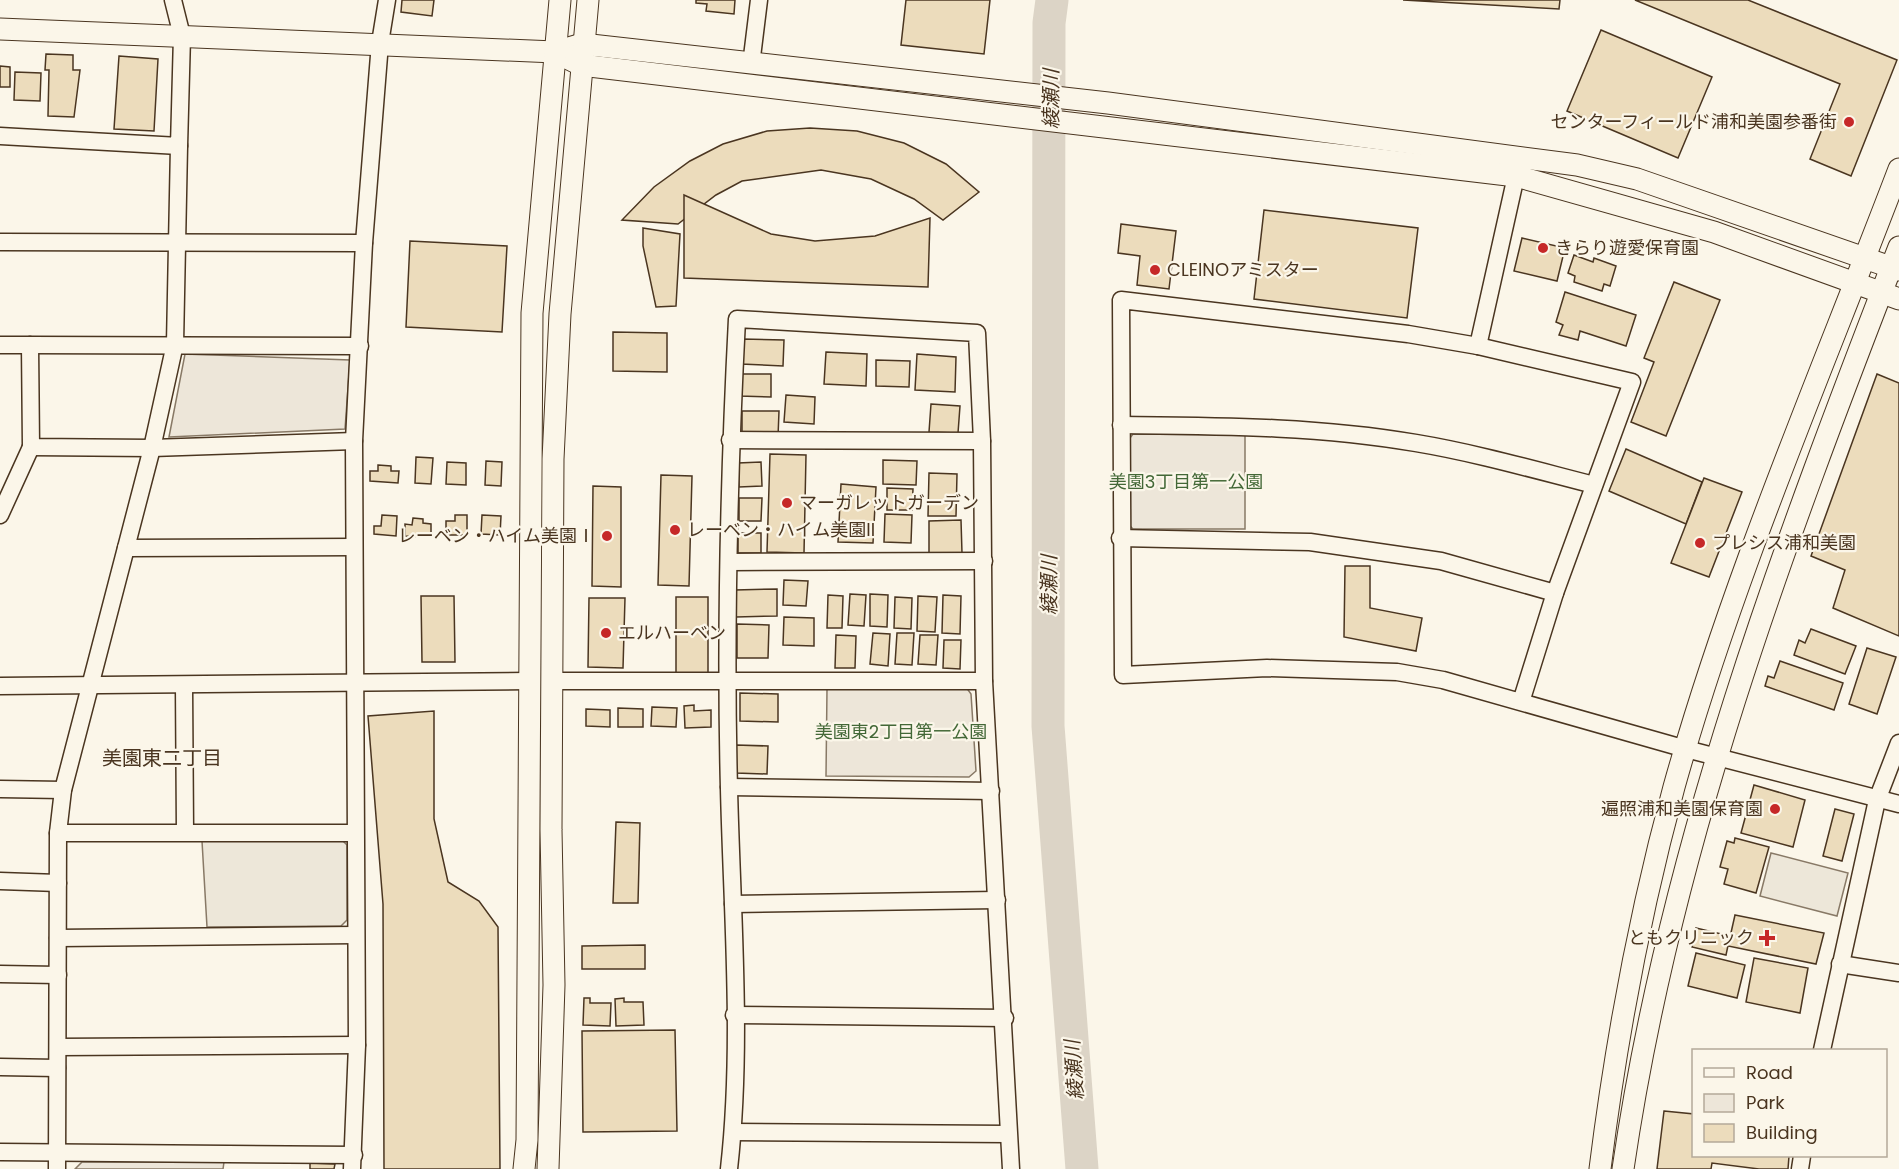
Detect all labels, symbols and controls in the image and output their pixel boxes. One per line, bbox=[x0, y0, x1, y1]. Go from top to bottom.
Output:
water label: 綾瀬川 bbox=[1037, 67, 1065, 129]
place label: センターフィールド浦和美園参番街 bbox=[1550, 109, 1837, 134]
marker: センターフィールド浦和美園参番街 bbox=[1842, 115, 1856, 129]
place label: きらり遊愛保育園 bbox=[1555, 235, 1699, 260]
marker: きらり遊愛保育園 bbox=[1536, 241, 1550, 255]
place label: CLEINOアミスター bbox=[1167, 257, 1319, 282]
marker: CLEINOアミスター bbox=[1148, 263, 1162, 277]
park label: 美園3丁目第一公園 bbox=[1109, 469, 1263, 494]
place label: マーガレットガーデン bbox=[799, 490, 979, 515]
marker: マーガレットガーデン bbox=[780, 496, 794, 510]
place label: レーベン・ハイム美園II bbox=[687, 517, 875, 542]
place label: レーベン・ハイム美園Ⅰ bbox=[398, 523, 595, 548]
marker: レーベン・ハイム美園II bbox=[668, 523, 682, 537]
marker: レーベン・ハイム美園Ⅰ bbox=[600, 529, 614, 543]
place label: プレシス浦和美園 bbox=[1712, 530, 1856, 555]
marker: プレシス浦和美園 bbox=[1693, 536, 1707, 550]
water label: 綾瀬川 bbox=[1035, 553, 1063, 615]
place label: エルハーベン bbox=[618, 620, 726, 645]
marker: エルハーベン bbox=[599, 626, 613, 640]
park label: 美園東2丁目第一公園 bbox=[815, 719, 987, 744]
district label: 美園東二丁目 bbox=[102, 744, 222, 772]
place label: 遍照浦和美園保育園 bbox=[1601, 796, 1763, 821]
marker: 遍照浦和美園保育園 bbox=[1768, 802, 1782, 816]
place label: ともクリニック bbox=[1628, 925, 1754, 950]
marker: ともクリニック bbox=[1758, 929, 1776, 947]
water label: 綾瀬川 bbox=[1058, 1037, 1090, 1101]
legend bbox=[1692, 1049, 1887, 1157]
text: Road bbox=[1746, 1060, 1793, 1085]
text: Park bbox=[1746, 1090, 1785, 1115]
text: Building bbox=[1746, 1120, 1818, 1145]

